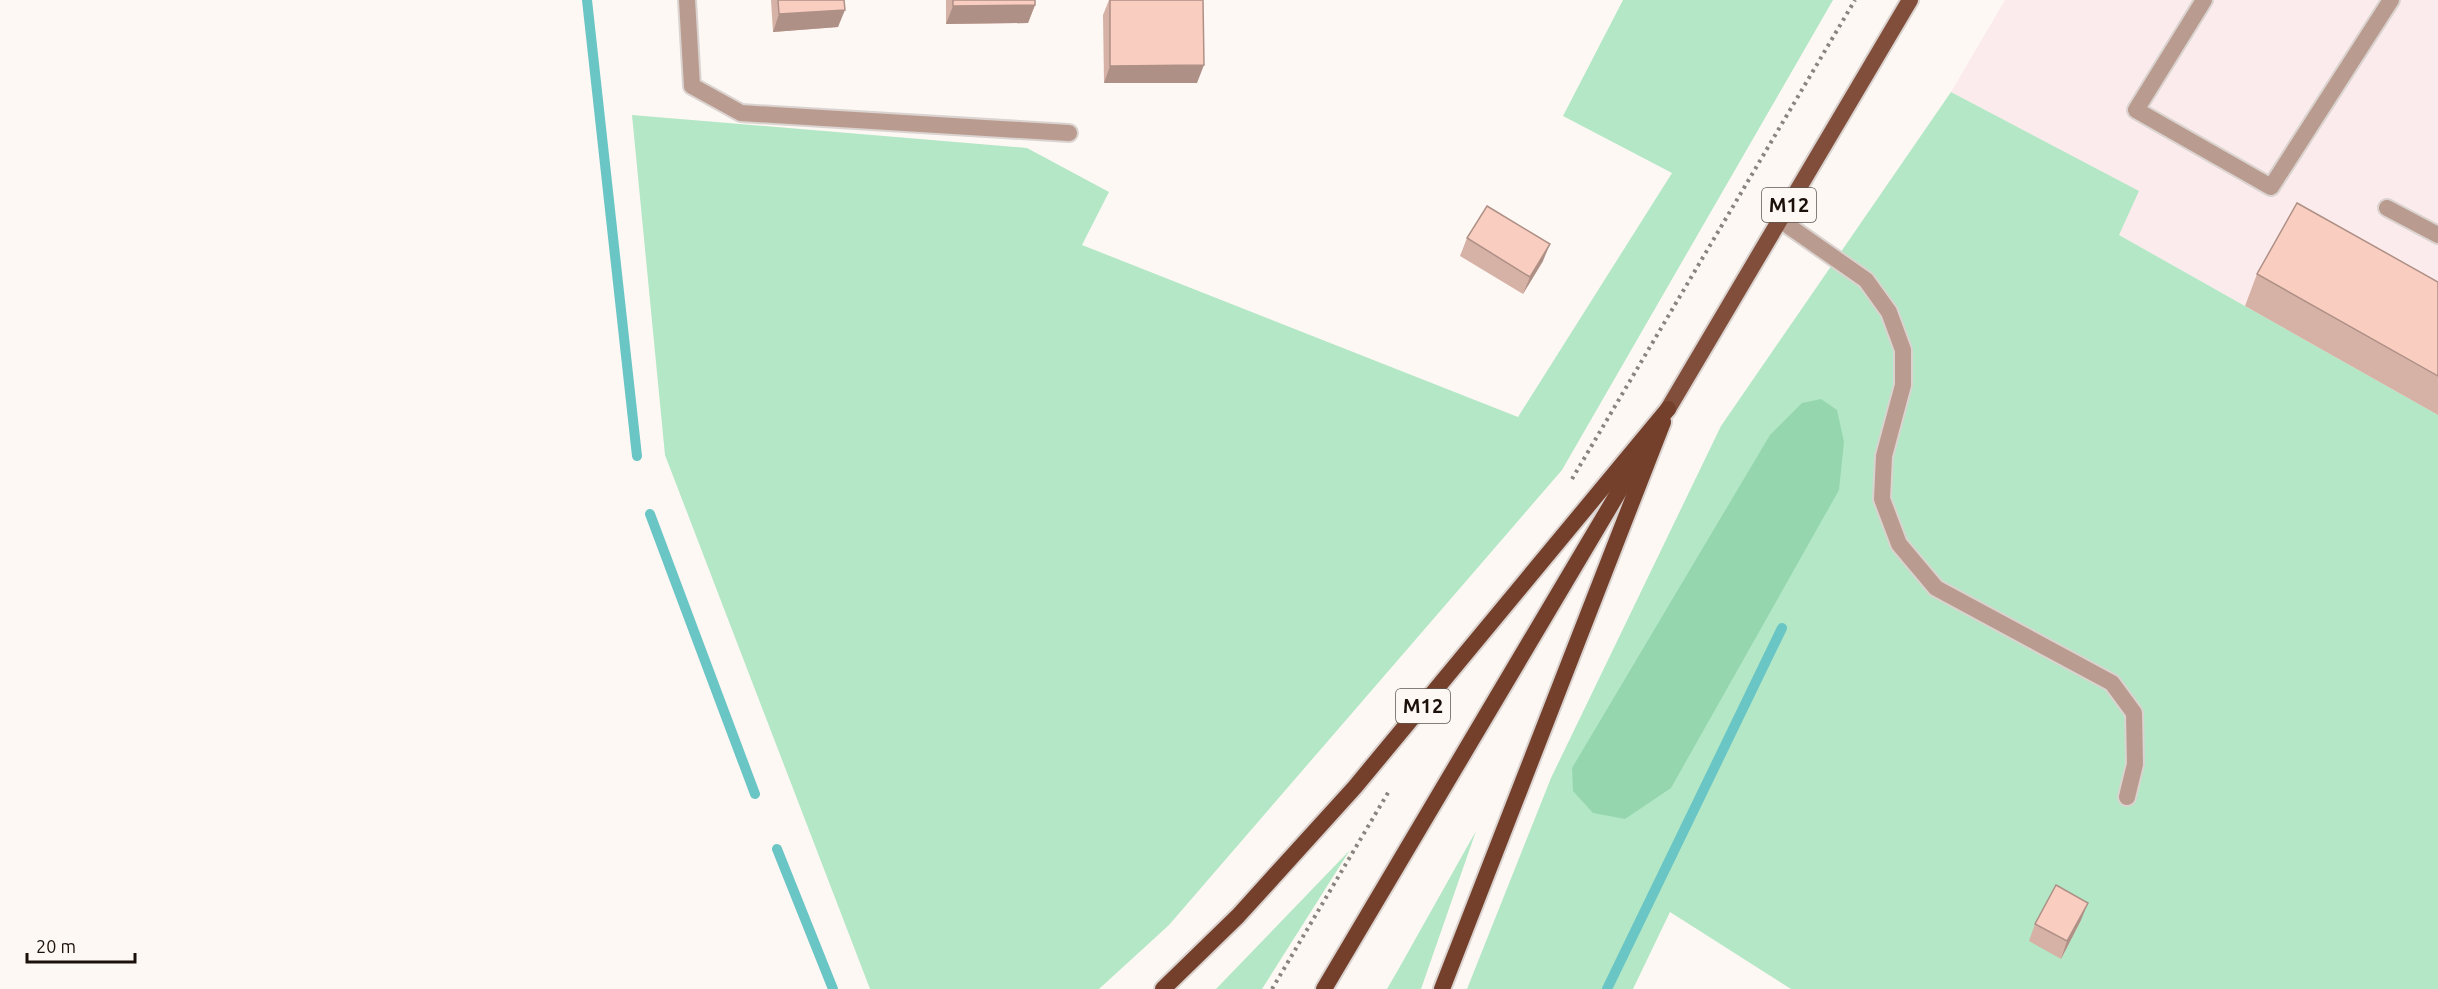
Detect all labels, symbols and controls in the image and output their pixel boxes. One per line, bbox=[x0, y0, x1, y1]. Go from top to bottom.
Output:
road number: М12 bbox=[1762, 188, 1816, 222]
road number: М12 bbox=[1396, 689, 1450, 723]
scale bar bbox=[27, 926, 135, 964]
text: 20 m bbox=[36, 936, 76, 956]

